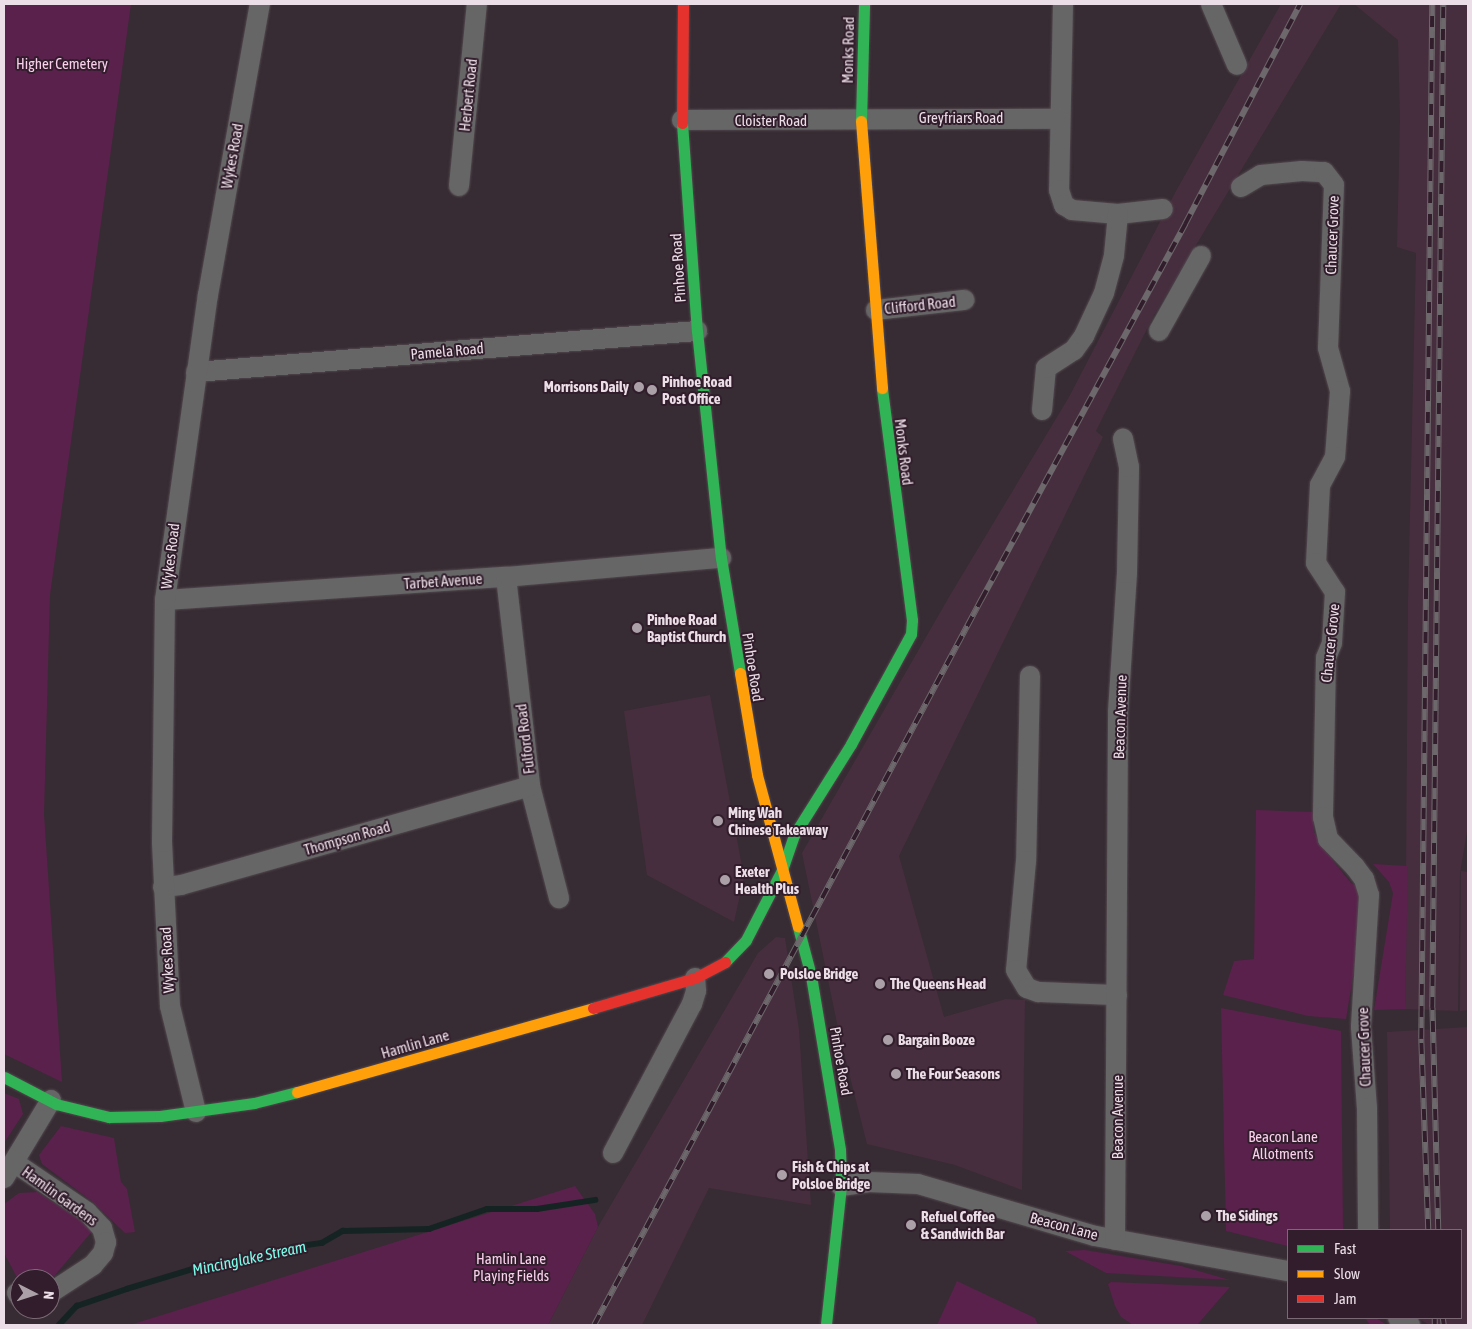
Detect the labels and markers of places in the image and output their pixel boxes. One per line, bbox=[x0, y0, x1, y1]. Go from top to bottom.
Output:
place label: Pinhoe Road Post Office bbox=[662, 372, 732, 407]
place label: Morrisons Daily bbox=[544, 378, 629, 396]
marker: Morrisons Daily bbox=[633, 381, 645, 393]
marker: Pinhoe Road Post Office bbox=[646, 384, 658, 396]
place label: Pinhoe Road Baptist Church bbox=[647, 610, 726, 645]
marker: Pinhoe Road Baptist Church bbox=[631, 622, 643, 634]
place label: Ming Wah Chinese Takeaway bbox=[728, 803, 828, 838]
marker: Ming Wah Chinese Takeaway bbox=[712, 815, 724, 827]
place label: Exeter Health Plus bbox=[735, 862, 799, 897]
marker: Exeter Health Plus bbox=[719, 874, 731, 886]
place label: Polsloe Bridge bbox=[780, 965, 858, 983]
marker: Polsloe Bridge bbox=[762, 967, 776, 981]
place label: The Queens Head bbox=[890, 975, 986, 993]
marker: The Queens Head bbox=[874, 978, 886, 990]
place label: Bargain Booze bbox=[898, 1031, 975, 1049]
marker: Bargain Booze bbox=[882, 1034, 894, 1046]
place label: The Four Seasons bbox=[906, 1065, 1000, 1083]
marker: The Four Seasons bbox=[890, 1068, 902, 1080]
place label: Fish & Chips at Polsloe Bridge bbox=[792, 1157, 870, 1192]
marker: Fish & Chips at Polsloe Bridge bbox=[776, 1169, 788, 1181]
place label: Refuel Coffee & Sandwich Bar bbox=[921, 1207, 1004, 1242]
place label: The Sidings bbox=[1216, 1207, 1278, 1225]
marker: The Sidings bbox=[1200, 1210, 1212, 1222]
marker: Refuel Coffee & Sandwich Bar bbox=[905, 1219, 917, 1231]

